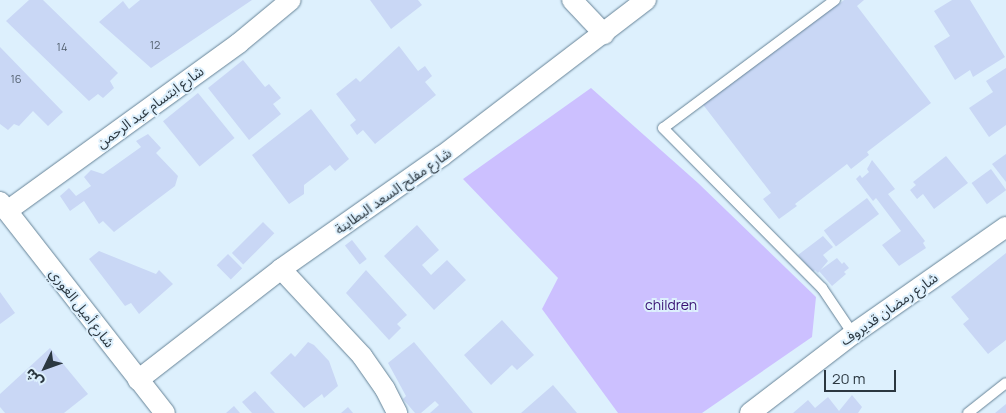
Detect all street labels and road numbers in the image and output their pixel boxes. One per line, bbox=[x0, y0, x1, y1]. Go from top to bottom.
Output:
street label: شارع ابتسام عبد الرحمن bbox=[93, 62, 207, 152]
street label: شارع مفلح السعد البطاينة bbox=[331, 144, 455, 238]
street label: شارع أميل الغوري bbox=[46, 265, 118, 351]
street label: شارع رمضان قديروف bbox=[837, 269, 941, 349]

